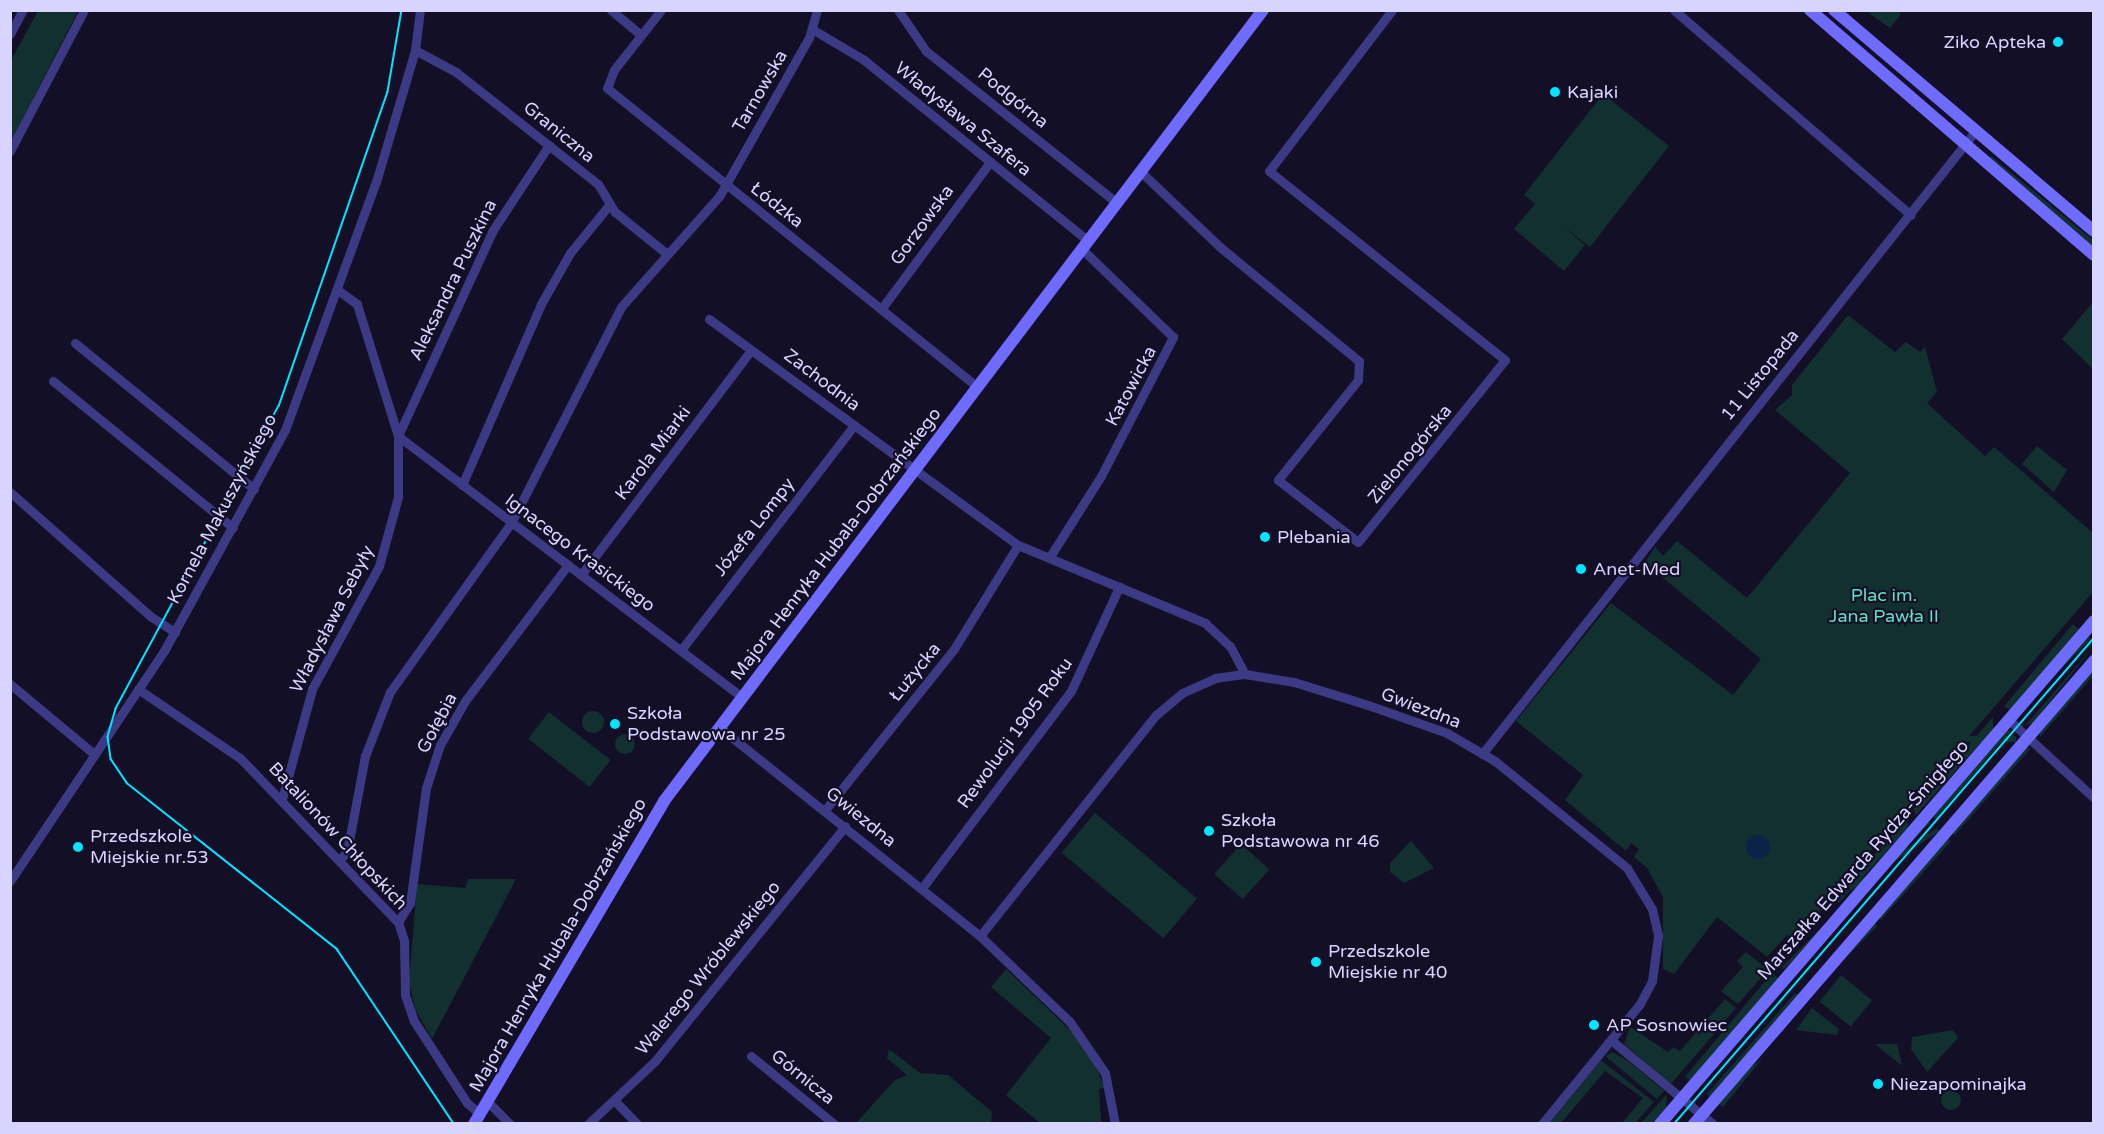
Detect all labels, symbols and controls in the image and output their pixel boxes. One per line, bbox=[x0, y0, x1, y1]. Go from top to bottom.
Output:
place label: Ziko Apteka bbox=[1943, 31, 2046, 53]
marker: Ziko Apteka bbox=[2051, 35, 2065, 49]
street label: Tarnowska bbox=[728, 46, 792, 136]
street label: Władysława Szafera bbox=[890, 57, 1036, 181]
street label: Podgórna bbox=[973, 63, 1053, 133]
place label: Kajaki bbox=[1567, 81, 1618, 103]
marker: Kajaki bbox=[1548, 85, 1562, 99]
street label: Graniczna bbox=[519, 97, 599, 167]
street label: Łódzka bbox=[746, 178, 808, 232]
street label: Gorzowska bbox=[886, 181, 958, 269]
street label: Aleksandra Puszkina bbox=[405, 196, 501, 364]
street label: 11 Listopada bbox=[1717, 325, 1803, 425]
street label: Katowicka bbox=[1101, 342, 1161, 430]
street label: Zachodnia bbox=[780, 344, 864, 416]
street label: Zielonogórska bbox=[1364, 400, 1456, 508]
street label: Karola Miarki bbox=[611, 402, 695, 504]
street label: Majora Henryka Hubala-Dobrzańskiego bbox=[726, 403, 946, 685]
street label: Kornela Makuszyńskiego bbox=[163, 410, 281, 608]
street label: Józefa Lompy bbox=[709, 474, 799, 580]
street label: Ignacego Krasickiego bbox=[501, 489, 659, 617]
place label: Plebania bbox=[1277, 526, 1351, 548]
marker: Plebania bbox=[1258, 530, 1272, 544]
street label: Władysława Sebyły bbox=[285, 542, 379, 696]
place label: Anet-Med bbox=[1593, 558, 1680, 580]
marker: Anet-Med bbox=[1574, 562, 1588, 576]
park label: Plac im. Jana Pawła II bbox=[1829, 585, 1939, 628]
street label: Łużycka bbox=[885, 638, 945, 706]
street label: Rewolucji 1905 Roku bbox=[953, 653, 1077, 813]
street label: Gwiezdna bbox=[1378, 683, 1464, 733]
street label: Gołębia bbox=[412, 689, 462, 757]
place label: Szkoła Podstawowa nr 25 bbox=[627, 703, 786, 746]
marker: Szkoła Podstawowa nr 25 bbox=[608, 717, 622, 731]
street label: Marszałka Edwarda Rydza-Śmigłego bbox=[1753, 736, 1973, 984]
street label: Batalionów Chłopskich bbox=[264, 758, 412, 914]
street label: Gwiezdna bbox=[822, 782, 900, 852]
street label: Majora Henryka Hubala-Dobrzańskiego bbox=[465, 794, 651, 1096]
place label: Szkoła Podstawowa nr 46 bbox=[1221, 810, 1380, 852]
marker: Szkoła Podstawowa nr 46 bbox=[1202, 824, 1216, 838]
place label: Przedszkole Miejskie nr.53 bbox=[90, 826, 209, 868]
marker: Przedszkole Miejskie nr.53 bbox=[71, 840, 85, 854]
street label: Walerego Wróblewskiego bbox=[631, 877, 785, 1059]
place label: Przedszkole Miejskie nr 40 bbox=[1328, 941, 1447, 984]
marker: Przedszkole Miejskie nr 40 bbox=[1309, 955, 1323, 969]
place label: AP Sosnowiec bbox=[1606, 1014, 1727, 1036]
marker: AP Sosnowiec bbox=[1587, 1018, 1601, 1032]
street label: Górnicza bbox=[767, 1045, 839, 1109]
place label: Niezapominajka bbox=[1890, 1073, 2027, 1095]
marker: Niezapominajka bbox=[1871, 1077, 1885, 1091]

